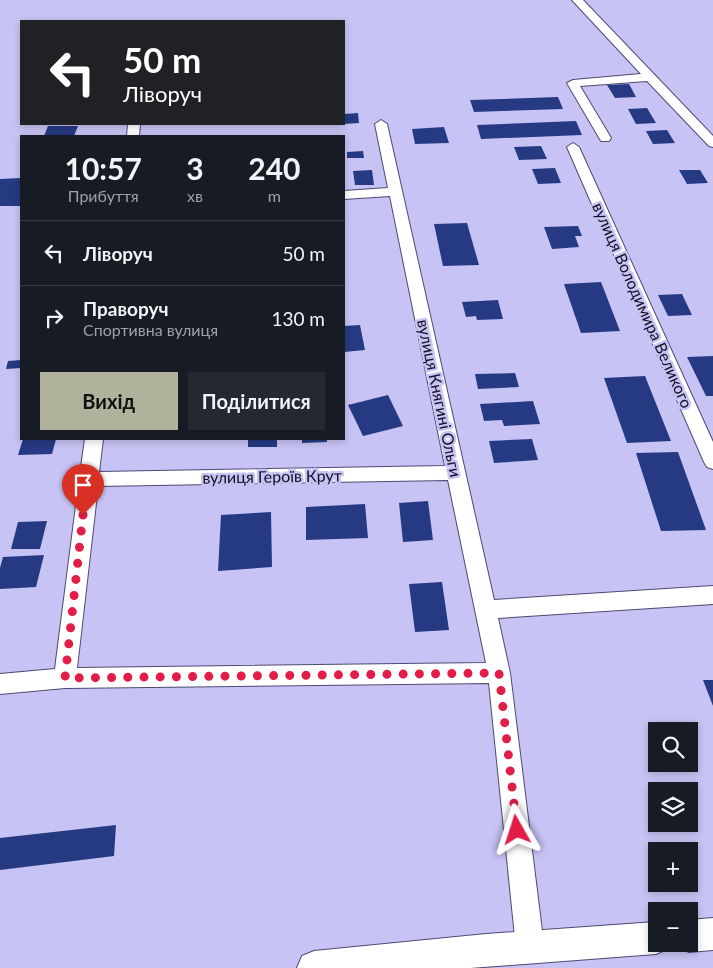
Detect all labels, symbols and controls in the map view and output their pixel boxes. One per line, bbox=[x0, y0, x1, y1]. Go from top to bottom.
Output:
text: 50 m bbox=[123, 38, 201, 80]
icon: left bbox=[40, 40, 105, 105]
text: Ліворуч bbox=[123, 80, 202, 107]
text: 10:57 bbox=[65, 150, 142, 186]
text: 3 bbox=[186, 150, 204, 186]
text: 240 bbox=[248, 150, 300, 186]
text: Прибуття bbox=[68, 186, 139, 205]
text: хв bbox=[187, 186, 203, 205]
text: m bbox=[268, 186, 281, 205]
street label: вулиця Володимира Великого bbox=[589, 199, 697, 411]
icon: left bbox=[40, 239, 68, 267]
text: Ліворуч bbox=[83, 242, 153, 265]
text: 50 m bbox=[282, 242, 325, 265]
text: Праворуч bbox=[83, 297, 168, 320]
icon: right bbox=[40, 304, 68, 332]
text: 130 m bbox=[271, 307, 325, 330]
street label: вулиця Княгині Ольги bbox=[414, 317, 466, 479]
text: Спортивна вулиця bbox=[83, 320, 218, 339]
button: Вихід bbox=[40, 372, 178, 430]
button: Поділитися bbox=[188, 372, 325, 430]
pin bbox=[62, 464, 104, 515]
street label: вулиця Героїв Крут bbox=[202, 465, 342, 487]
icon: arrive bbox=[69, 471, 97, 499]
map controls bbox=[648, 722, 698, 952]
button: search bbox=[648, 722, 698, 772]
button: layers bbox=[648, 782, 698, 832]
position arrow bbox=[490, 803, 542, 855]
button: + bbox=[648, 842, 698, 892]
button: − bbox=[648, 902, 698, 952]

